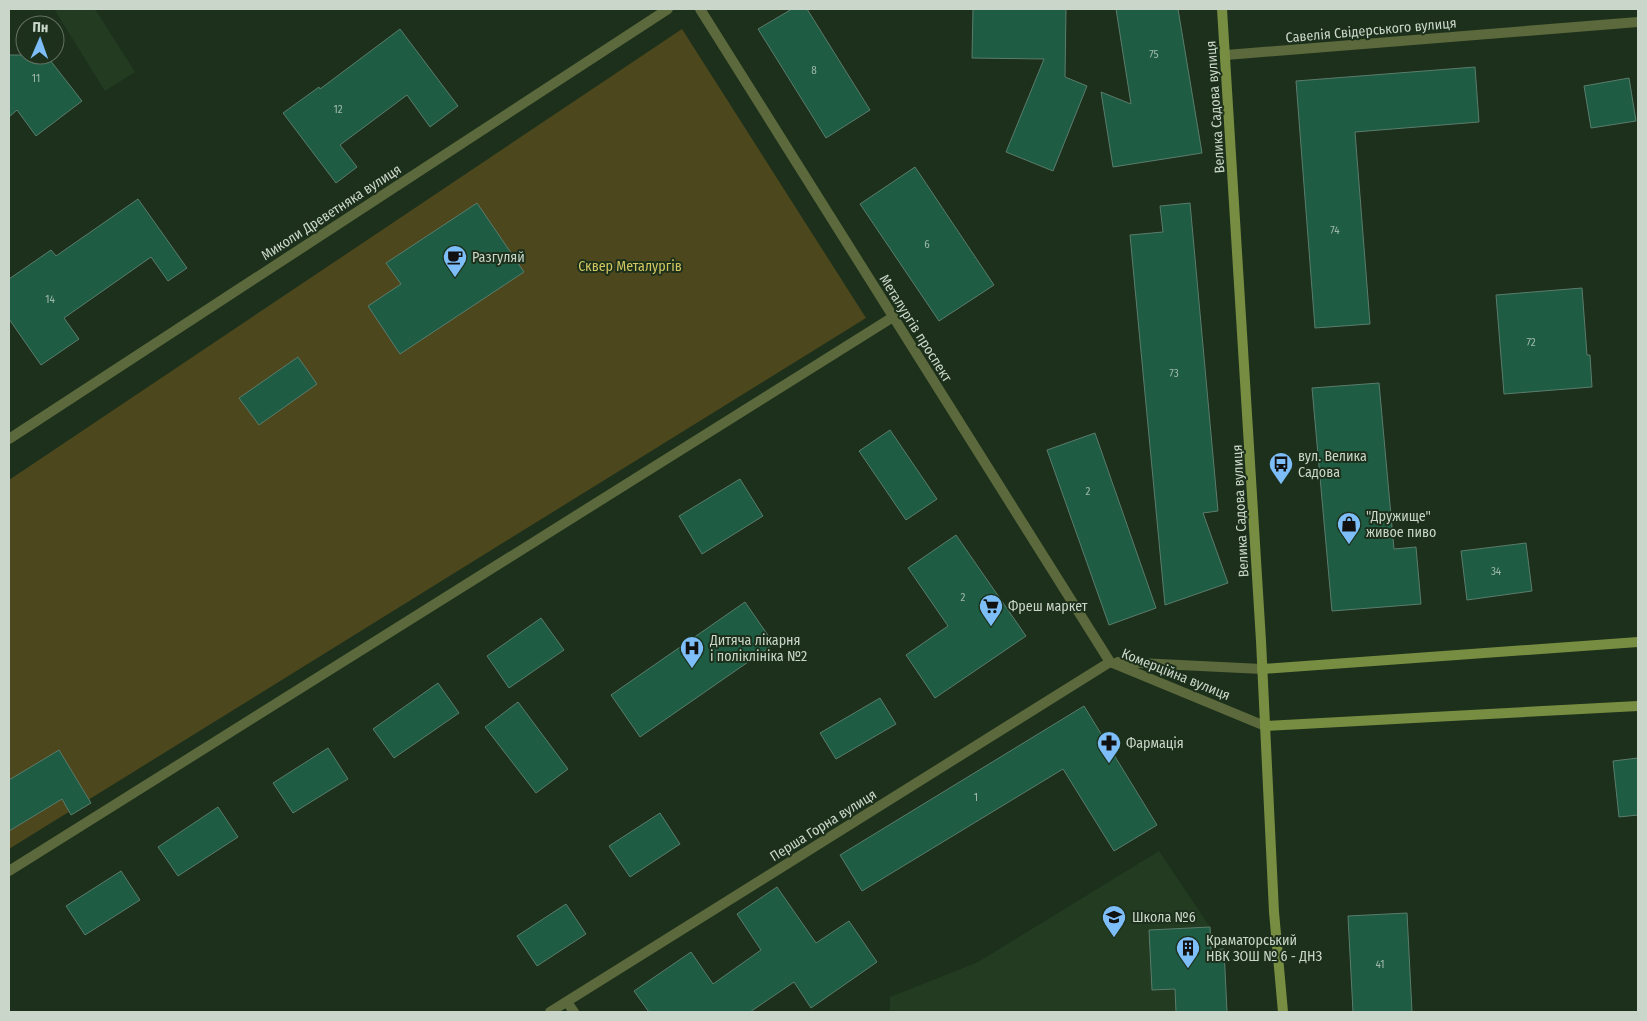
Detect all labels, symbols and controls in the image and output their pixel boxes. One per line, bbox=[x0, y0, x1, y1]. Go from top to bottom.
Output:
north arrow bbox=[15, 15, 65, 65]
street label: Савелія Свідерського вулиця bbox=[1285, 15, 1457, 46]
text: Пн bbox=[32, 19, 49, 36]
street label: Велика Садова вулиця bbox=[1202, 40, 1229, 174]
house number: 75 bbox=[1149, 48, 1159, 61]
house number: 8 bbox=[811, 64, 817, 77]
house number: 11 bbox=[32, 72, 40, 85]
house number: 12 bbox=[333, 103, 343, 116]
street label: Миколи Древетняка вулиця bbox=[258, 161, 404, 264]
house number: 74 bbox=[1330, 224, 1340, 237]
house number: 6 bbox=[924, 238, 930, 251]
cafe icon: Разгуляй bbox=[442, 244, 468, 278]
place label: Разгуляй bbox=[472, 249, 525, 266]
park label: Сквер Металургів bbox=[578, 258, 682, 275]
street label: Металургів проспект bbox=[876, 271, 956, 385]
house number: 14 bbox=[45, 293, 55, 306]
house number: 72 bbox=[1526, 336, 1536, 349]
house number: 73 bbox=[1169, 367, 1179, 380]
street label: Велика Садова вулиця bbox=[1229, 444, 1252, 578]
place label: вул. Велика Садова bbox=[1298, 448, 1367, 481]
bus stop icon: вул. Велика Садова bbox=[1268, 451, 1294, 485]
house number: 2 bbox=[1086, 485, 1091, 498]
place label: "Дружище" живое пиво bbox=[1366, 508, 1436, 541]
shop icon: "Дружище" живое пиво bbox=[1336, 511, 1362, 545]
house number: 34 bbox=[1491, 565, 1502, 578]
house number: 2 bbox=[961, 591, 966, 604]
supermarket icon: Фреш маркет bbox=[978, 593, 1004, 627]
place label: Фреш маркет bbox=[1008, 598, 1088, 615]
place label: Дитяча лікарня і поліклініка №2 bbox=[709, 632, 807, 665]
hospital icon: Дитяча лікарня і поліклініка №2 bbox=[679, 635, 705, 669]
street label: Комерційна вулиця bbox=[1119, 645, 1233, 704]
pharmacy icon: Фармація bbox=[1096, 730, 1122, 764]
place label: Фармація bbox=[1126, 735, 1184, 752]
street label: Перша Горна вулиця bbox=[767, 786, 880, 865]
house number: 1 bbox=[974, 791, 978, 804]
school or university icon: Школа №6 bbox=[1101, 904, 1127, 938]
place label: Школа №6 bbox=[1132, 909, 1196, 926]
place label: Краматорський НВК ЗОШ № 6 - ДНЗ bbox=[1206, 932, 1323, 965]
building icon: Краматорський НВК ЗОШ № 6 - ДНЗ bbox=[1175, 935, 1201, 969]
house number: 41 bbox=[1375, 958, 1385, 971]

